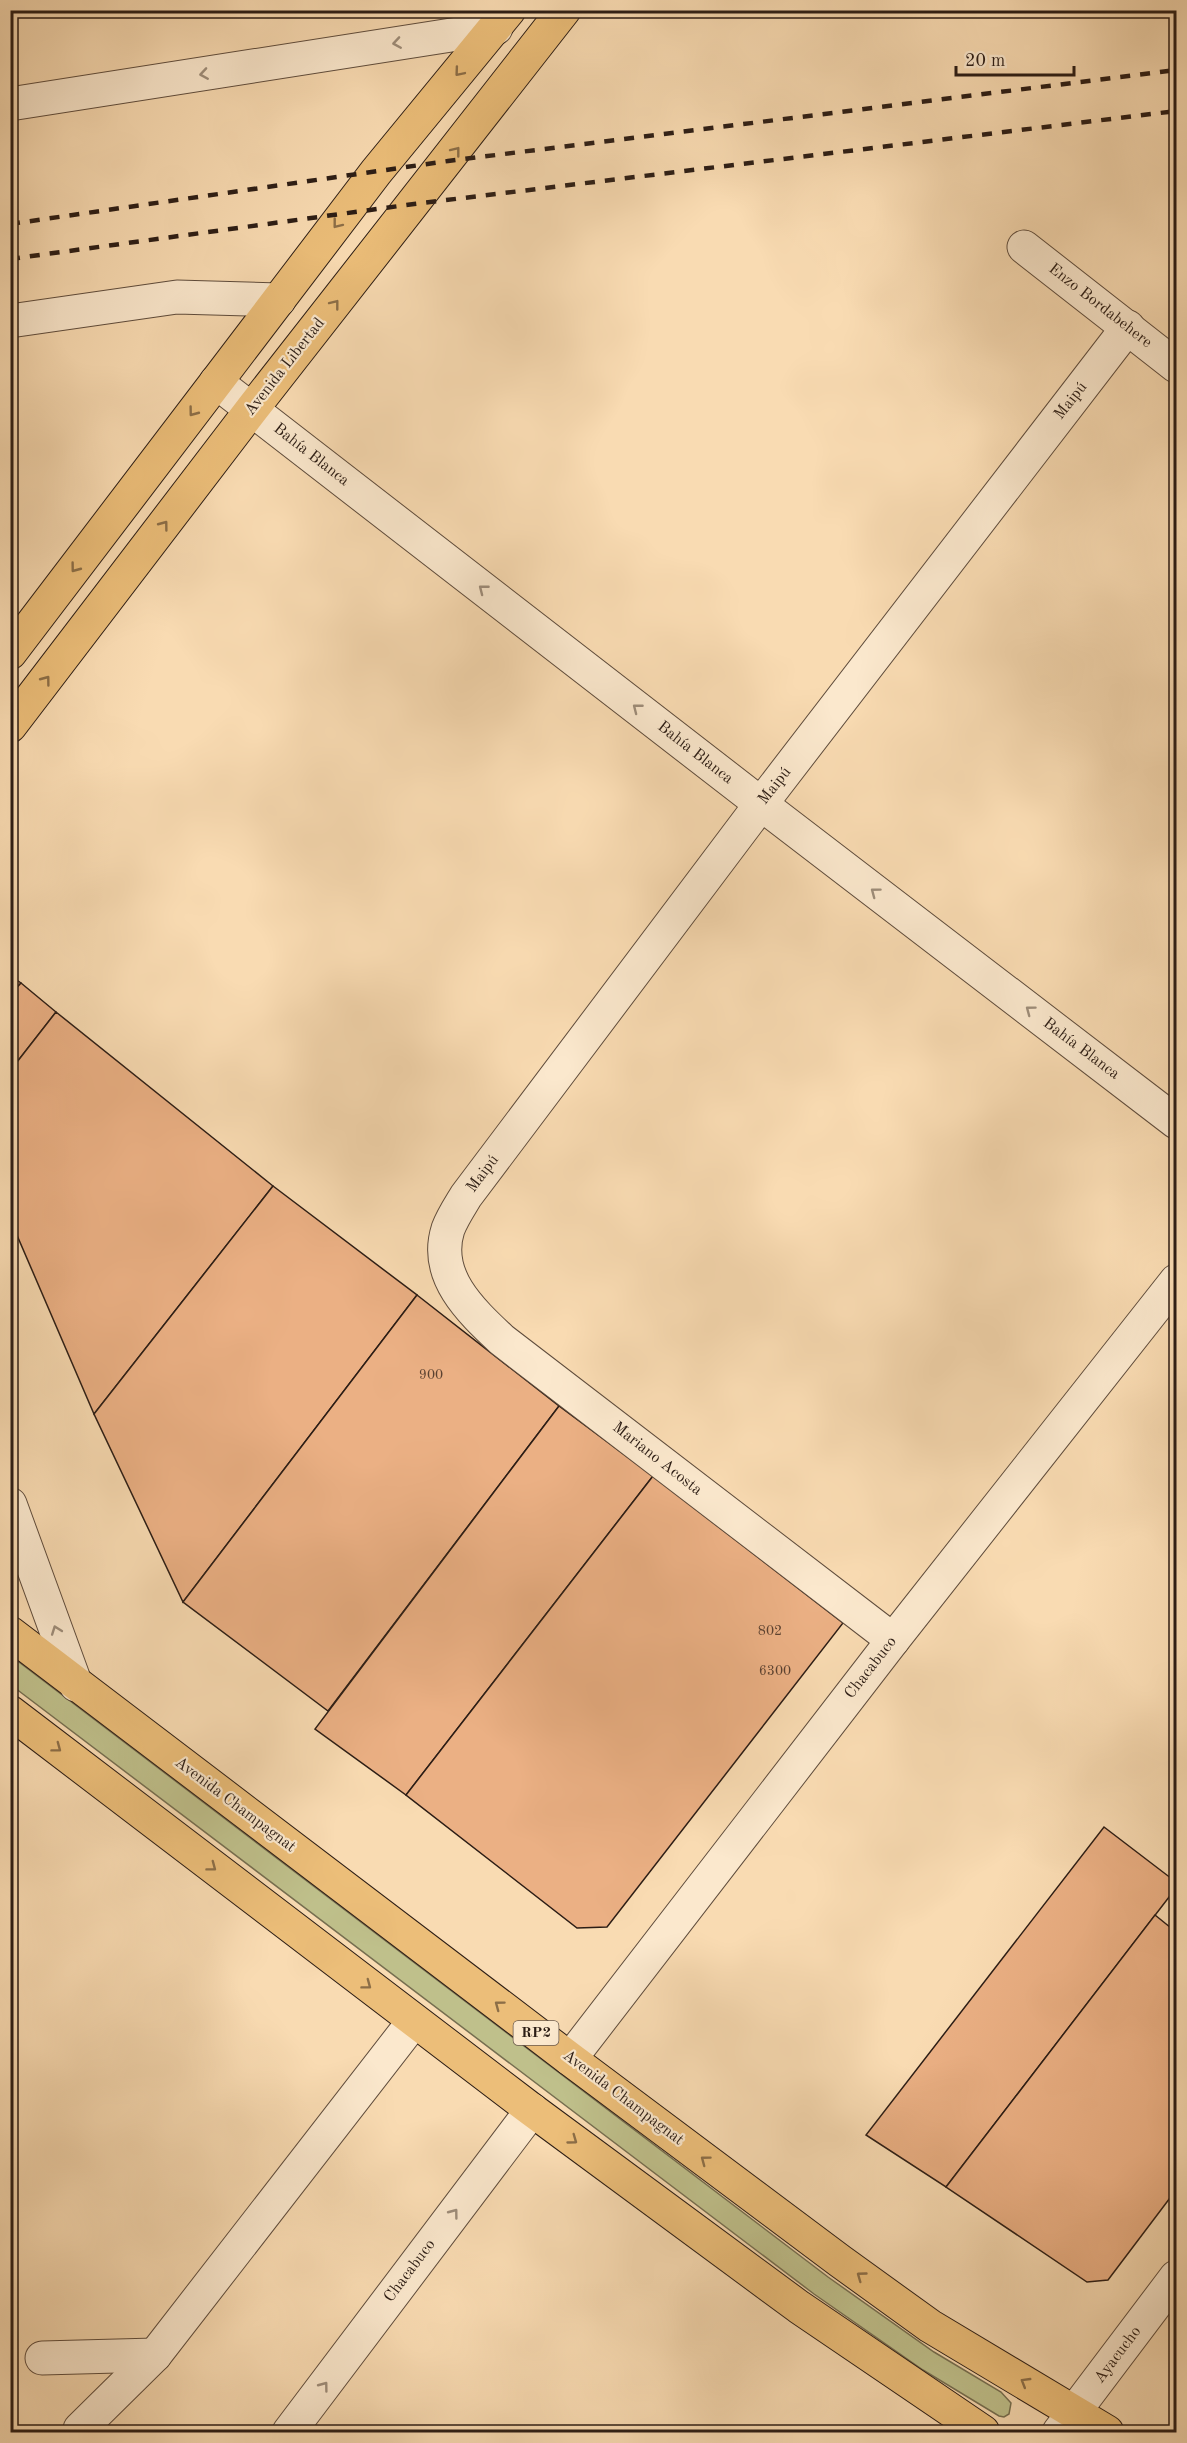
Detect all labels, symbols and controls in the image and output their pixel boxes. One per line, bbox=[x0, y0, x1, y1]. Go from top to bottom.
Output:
one-way arrow bbox=[392, 37, 401, 49]
scale bar bbox=[956, 39, 1074, 77]
text: 20 m bbox=[965, 52, 1005, 70]
one-way arrow bbox=[455, 65, 466, 76]
one-way arrow bbox=[199, 67, 209, 79]
one-way arrow bbox=[448, 147, 459, 158]
one-way arrow bbox=[333, 217, 344, 228]
street label: Enzo Bordabehere bbox=[1045, 261, 1155, 351]
one-way arrow bbox=[327, 300, 338, 311]
street label: Avenida Libertad bbox=[242, 315, 328, 419]
street label: Maipú bbox=[1052, 379, 1091, 423]
one-way arrow bbox=[189, 406, 200, 417]
street label: Bahía Blanca bbox=[270, 421, 352, 489]
one-way arrow bbox=[157, 520, 168, 531]
one-way arrow bbox=[71, 561, 82, 572]
one-way arrow bbox=[479, 585, 490, 596]
one-way arrow bbox=[39, 675, 50, 686]
one-way arrow bbox=[633, 705, 644, 716]
street label: Bahía Blanca bbox=[654, 719, 736, 787]
street label: Maipú bbox=[756, 764, 795, 808]
one-way arrow bbox=[871, 888, 882, 899]
one-way arrow bbox=[1026, 1006, 1037, 1017]
street label: Bahía Blanca bbox=[1040, 1015, 1122, 1083]
street label: Maipú bbox=[464, 1152, 502, 1196]
house number: 900 bbox=[419, 1368, 443, 1382]
street label: Mariano Acosta bbox=[609, 1419, 705, 1499]
house number: 802 bbox=[758, 1624, 782, 1638]
one-way arrow bbox=[51, 1625, 64, 1636]
street label: Chacabuco bbox=[842, 1634, 900, 1702]
house number: 6300 bbox=[759, 1664, 791, 1678]
one-way arrow bbox=[50, 1741, 61, 1752]
street label: Avenida Champagnat bbox=[171, 1754, 299, 1856]
one-way arrow bbox=[205, 1859, 216, 1870]
one-way arrow bbox=[360, 1978, 371, 1989]
one-way arrow bbox=[494, 2001, 505, 2012]
road number: RP2 bbox=[514, 2021, 558, 2045]
street label: Avenida Champagnat bbox=[559, 2047, 687, 2149]
one-way arrow bbox=[566, 2133, 577, 2144]
one-way arrow bbox=[700, 2156, 711, 2167]
one-way arrow bbox=[446, 2209, 457, 2220]
street label: Chacabuco bbox=[381, 2237, 439, 2305]
one-way arrow bbox=[857, 2272, 868, 2283]
street label: Ayacucho bbox=[1092, 2324, 1144, 2386]
one-way arrow bbox=[1021, 2378, 1031, 2389]
one-way arrow bbox=[316, 2381, 327, 2392]

